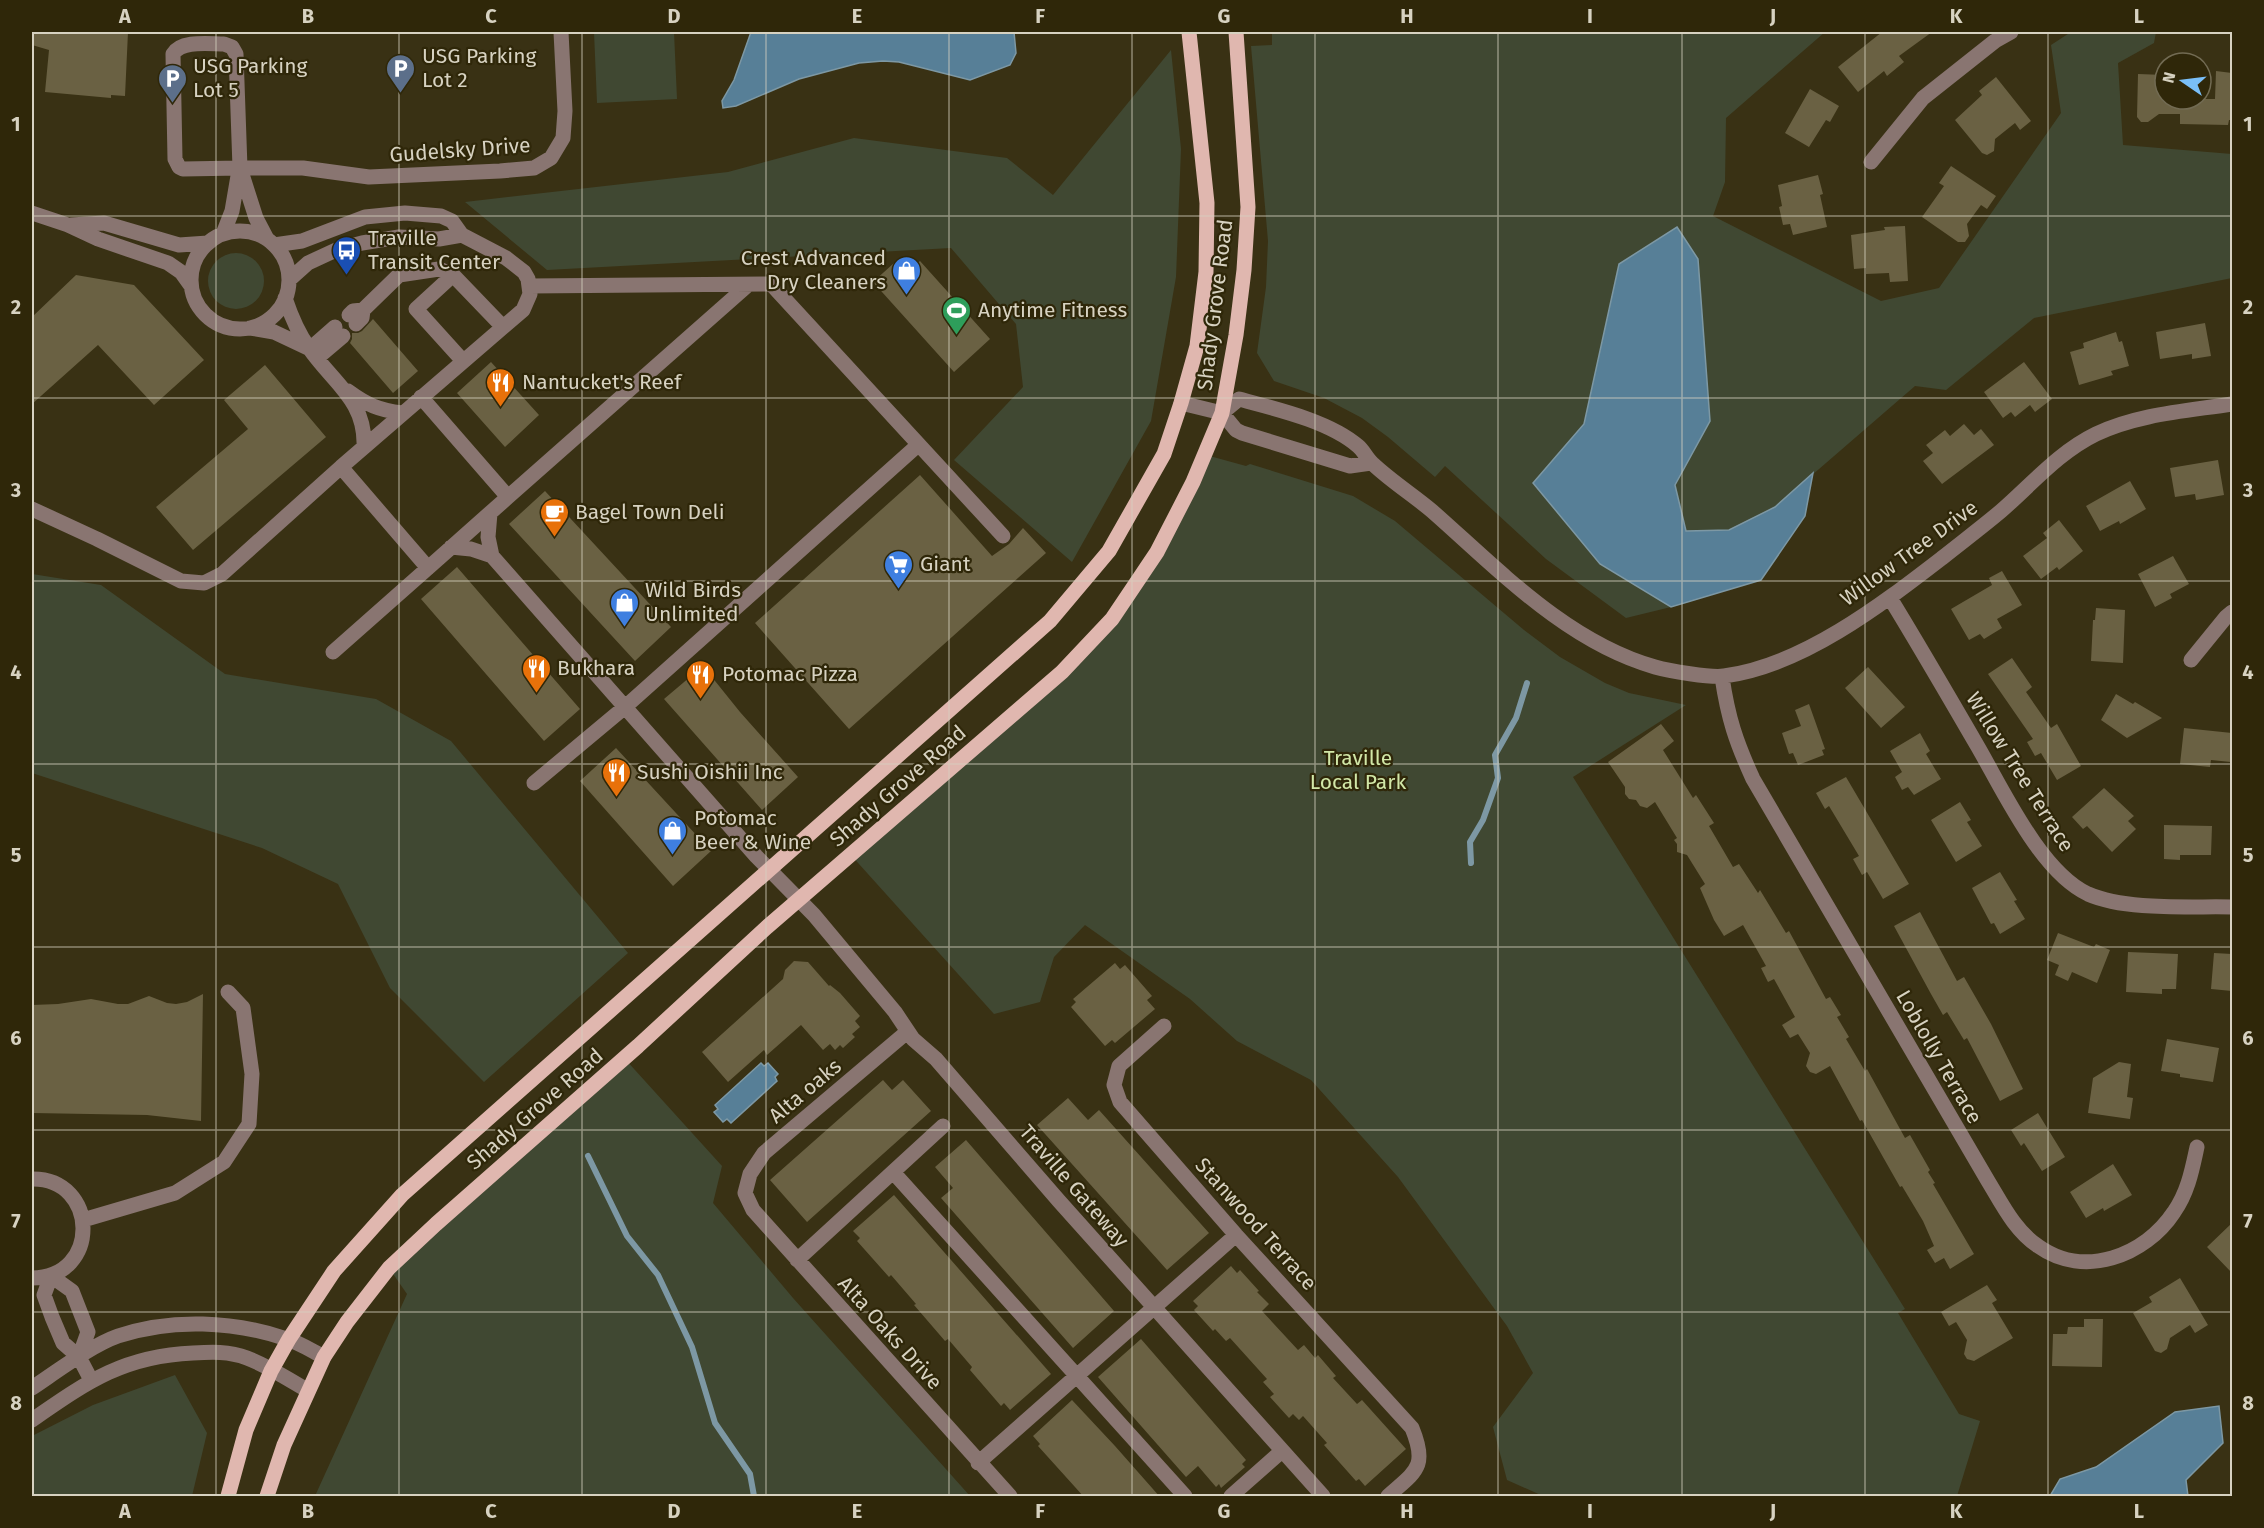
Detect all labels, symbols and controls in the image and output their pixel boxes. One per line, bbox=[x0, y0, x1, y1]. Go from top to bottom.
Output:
text: A bbox=[118, 4, 132, 28]
text: B bbox=[302, 4, 314, 28]
text: C bbox=[485, 4, 497, 28]
text: D bbox=[667, 4, 681, 28]
text: E bbox=[852, 4, 862, 28]
text: F bbox=[1035, 4, 1045, 28]
text: G bbox=[1218, 4, 1230, 28]
text: H bbox=[1400, 4, 1414, 28]
text: I bbox=[1587, 4, 1593, 28]
text: J bbox=[1769, 4, 1776, 28]
text: K bbox=[1950, 4, 1963, 28]
text: L bbox=[2134, 4, 2144, 28]
place label: USG Parking Lot 2 bbox=[422, 43, 537, 93]
north arrow bbox=[2153, 51, 2213, 111]
parking icon: USG Parking Lot 2 bbox=[385, 52, 417, 94]
place label: USG Parking Lot 5 bbox=[193, 53, 308, 103]
parking icon: USG Parking Lot 5 bbox=[156, 62, 188, 104]
text: N bbox=[2158, 70, 2179, 85]
text: 1 bbox=[11, 112, 21, 136]
text: 1 bbox=[2243, 112, 2253, 136]
street label: Gudelsky Drive bbox=[389, 132, 531, 168]
street label: Shady Grove Road bbox=[1192, 218, 1238, 392]
place label: Traville Transit Center bbox=[368, 225, 500, 275]
bus stop icon: Traville Transit Center bbox=[331, 234, 363, 276]
place label: Crest Advanced Dry Cleaners bbox=[741, 245, 886, 295]
shop icon: Crest Advanced Dry Cleaners bbox=[891, 254, 923, 296]
sports icon: Anytime Fitness bbox=[941, 294, 973, 336]
text: 2 bbox=[11, 295, 21, 319]
text: 2 bbox=[2243, 295, 2253, 319]
place label: Anytime Fitness bbox=[978, 297, 1127, 323]
restaurant icon: Nantucket's Reef bbox=[485, 366, 517, 408]
place label: Nantucket's Reef bbox=[522, 369, 683, 395]
text: 3 bbox=[10, 478, 21, 502]
text: 3 bbox=[2242, 478, 2253, 502]
street label: Willow Tree Drive bbox=[1835, 494, 1983, 612]
cafe icon: Bagel Town Deli bbox=[538, 496, 570, 538]
place label: Bagel Town Deli bbox=[575, 499, 725, 525]
supermarket icon: Giant bbox=[883, 548, 915, 590]
place label: Giant bbox=[920, 551, 971, 577]
place label: Wild Birds Unlimited bbox=[645, 577, 741, 627]
shop icon: Wild Birds Unlimited bbox=[608, 586, 640, 628]
restaurant icon: Bukhara bbox=[520, 652, 552, 694]
place label: Bukhara bbox=[557, 655, 635, 681]
restaurant icon: Potomac Pizza bbox=[685, 658, 717, 700]
text: 4 bbox=[10, 660, 22, 684]
text: 4 bbox=[2242, 660, 2254, 684]
place label: Potomac Pizza bbox=[722, 661, 858, 687]
street label: Willow Tree Terrace bbox=[1960, 687, 2080, 857]
street label: Shady Grove Road bbox=[824, 720, 972, 852]
park label: Traville Local Park bbox=[1310, 745, 1406, 795]
restaurant icon: Sushi Oishii Inc bbox=[600, 756, 632, 798]
place label: Sushi Oishii Inc bbox=[637, 759, 783, 785]
place label: Potomac Beer & Wine bbox=[694, 805, 811, 855]
shop icon: Potomac Beer & Wine bbox=[657, 814, 689, 856]
text: 5 bbox=[11, 843, 22, 867]
text: 5 bbox=[2243, 843, 2254, 867]
street label: Loblolly Terrace bbox=[1890, 986, 1988, 1128]
text: 6 bbox=[10, 1026, 22, 1050]
text: 6 bbox=[2242, 1026, 2254, 1050]
street label: Shady Grove Road bbox=[461, 1043, 609, 1175]
street label: Alta oaks bbox=[763, 1053, 847, 1129]
street label: Traville Gateway bbox=[1014, 1119, 1135, 1253]
street label: Stanwood Terrace bbox=[1190, 1152, 1322, 1296]
text: 7 bbox=[11, 1209, 21, 1233]
text: 7 bbox=[2243, 1209, 2253, 1233]
street label: Alta Oaks Drive bbox=[832, 1271, 948, 1395]
text: 8 bbox=[10, 1391, 22, 1415]
text: 8 bbox=[2242, 1391, 2254, 1415]
text: A bbox=[118, 1499, 132, 1523]
text: B bbox=[302, 1499, 314, 1523]
text: C bbox=[485, 1499, 497, 1523]
text: D bbox=[667, 1499, 681, 1523]
text: E bbox=[852, 1499, 862, 1523]
text: F bbox=[1035, 1499, 1045, 1523]
text: G bbox=[1218, 1499, 1230, 1523]
text: H bbox=[1400, 1499, 1414, 1523]
text: I bbox=[1587, 1499, 1593, 1523]
text: J bbox=[1769, 1499, 1776, 1523]
text: K bbox=[1950, 1499, 1963, 1523]
text: L bbox=[2134, 1499, 2144, 1523]

